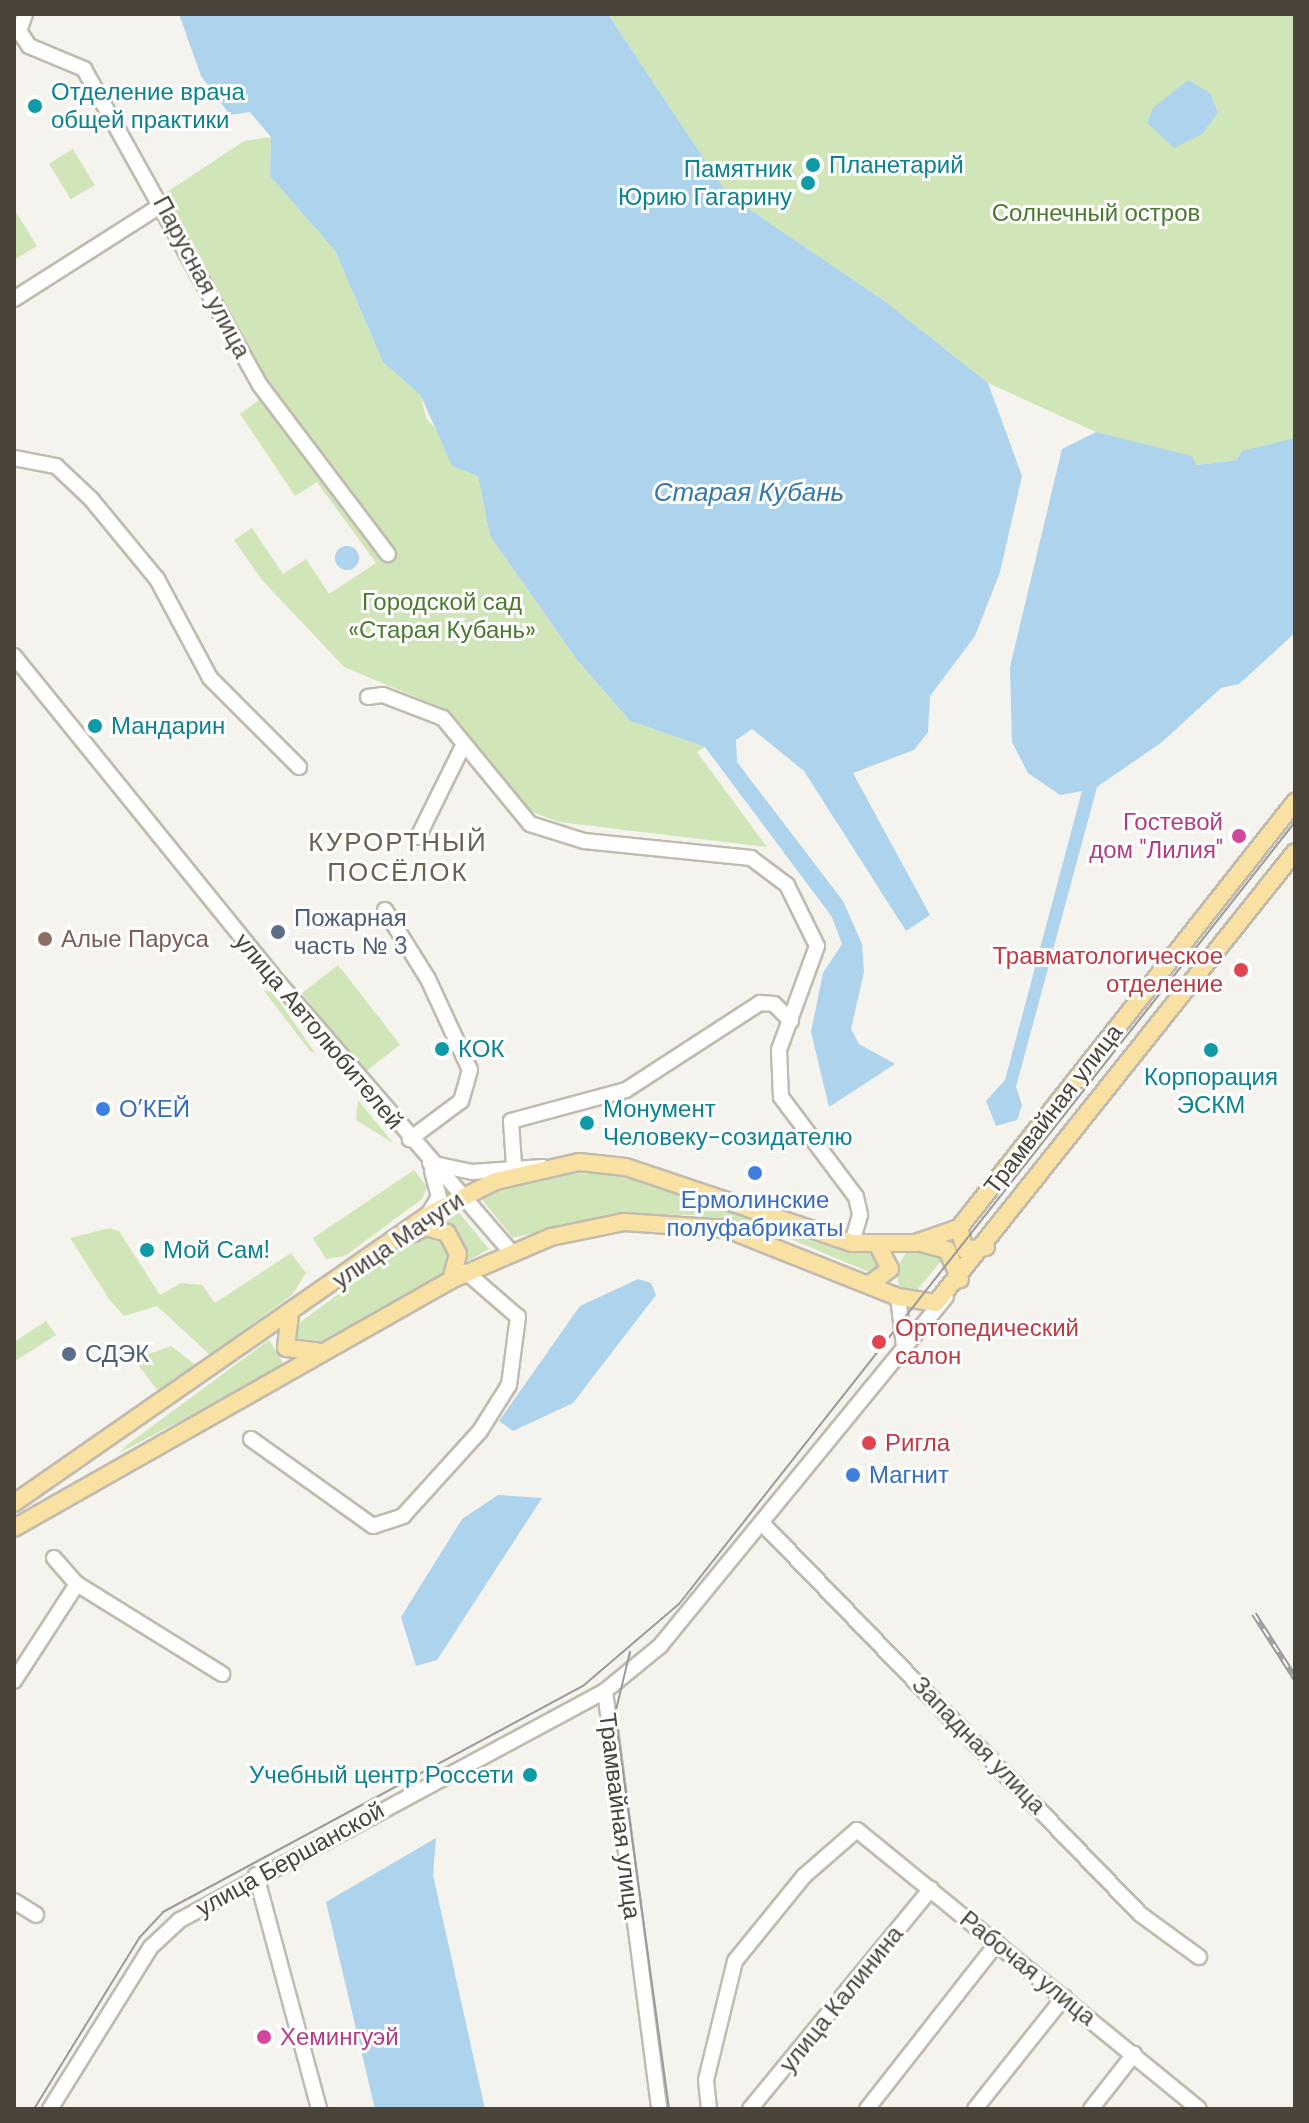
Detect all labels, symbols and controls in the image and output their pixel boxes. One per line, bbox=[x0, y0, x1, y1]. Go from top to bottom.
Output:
place label: Отделение врача общей практики bbox=[51, 78, 245, 134]
marker: Отделение врача общей практики bbox=[26, 97, 44, 115]
place label: Планетарий bbox=[829, 151, 964, 179]
place label: Памятник Юрию Гагарину bbox=[618, 155, 792, 211]
marker: Планетарий bbox=[804, 156, 822, 174]
marker: Памятник Юрию Гагарину bbox=[799, 174, 817, 192]
street label: Парусная улица bbox=[147, 191, 257, 363]
park label: Солнечный остров bbox=[992, 199, 1200, 227]
water label: Старая Кубань bbox=[654, 477, 844, 509]
park label: Городской сад «Старая Кубань» bbox=[348, 588, 536, 644]
place label: Мандарин bbox=[111, 712, 225, 740]
marker: Мандарин bbox=[86, 717, 104, 735]
place label: Гостевой дом "Лилия" bbox=[1089, 808, 1223, 864]
district label: КУРОРТНЫЙ ПОСЁЛОК bbox=[308, 827, 488, 888]
marker: Гостевой дом "Лилия" bbox=[1230, 827, 1248, 845]
place label: Пожарная часть № 3 bbox=[294, 904, 408, 960]
marker: Пожарная часть № 3 bbox=[269, 923, 287, 941]
place label: Алые Паруса bbox=[61, 925, 209, 953]
street label: улица Автолюбителей bbox=[228, 927, 410, 1135]
marker: Алые Паруса bbox=[36, 930, 54, 948]
place label: Травматологическое отделение bbox=[993, 942, 1223, 998]
marker: Травматологическое отделение bbox=[1230, 959, 1252, 981]
street label: Трамвайная улица bbox=[978, 1018, 1128, 1200]
place label: КОК bbox=[458, 1035, 504, 1063]
marker: КОК bbox=[433, 1040, 451, 1058]
marker: Корпорация ЭСКМ bbox=[1202, 1041, 1220, 1059]
place label: Корпорация ЭСКМ bbox=[1144, 1063, 1278, 1119]
place label: О’КЕЙ bbox=[119, 1095, 190, 1123]
place label: Монумент Человеку-созидателю bbox=[603, 1095, 853, 1151]
marker: О’КЕЙ bbox=[94, 1100, 112, 1118]
marker: Монумент Человеку-созидателю bbox=[578, 1114, 596, 1132]
marker: Ермолинские полуфабрикаты bbox=[746, 1164, 764, 1182]
street label: улица Мачуги bbox=[327, 1186, 469, 1294]
place label: Ермолинские полуфабрикаты bbox=[666, 1186, 844, 1242]
place label: Мой Сам! bbox=[163, 1236, 270, 1264]
marker: Мой Сам! bbox=[138, 1241, 156, 1259]
place label: Ортопедический салон bbox=[895, 1314, 1079, 1370]
marker: Ортопедический салон bbox=[870, 1333, 888, 1351]
place label: СДЭК bbox=[85, 1340, 149, 1368]
marker: СДЭК bbox=[60, 1345, 78, 1363]
place label: Ригла bbox=[885, 1429, 950, 1457]
marker: Ригла bbox=[860, 1434, 878, 1452]
place label: Магнит bbox=[869, 1461, 949, 1489]
marker: Магнит bbox=[844, 1466, 862, 1484]
street label: Западная улица bbox=[906, 1670, 1052, 1820]
street label: Трамвайная улица bbox=[593, 1711, 647, 1921]
place label: Учебный центр Россети bbox=[249, 1761, 514, 1789]
marker: Учебный центр Россети bbox=[521, 1766, 539, 1784]
street label: улица Бершанской bbox=[191, 1795, 389, 1923]
street label: Рабочая улица bbox=[954, 1904, 1102, 2032]
street label: улица Калинина bbox=[773, 1920, 909, 2078]
place label: Хемингуэй bbox=[280, 2023, 399, 2051]
marker: Хемингуэй bbox=[255, 2028, 273, 2046]

